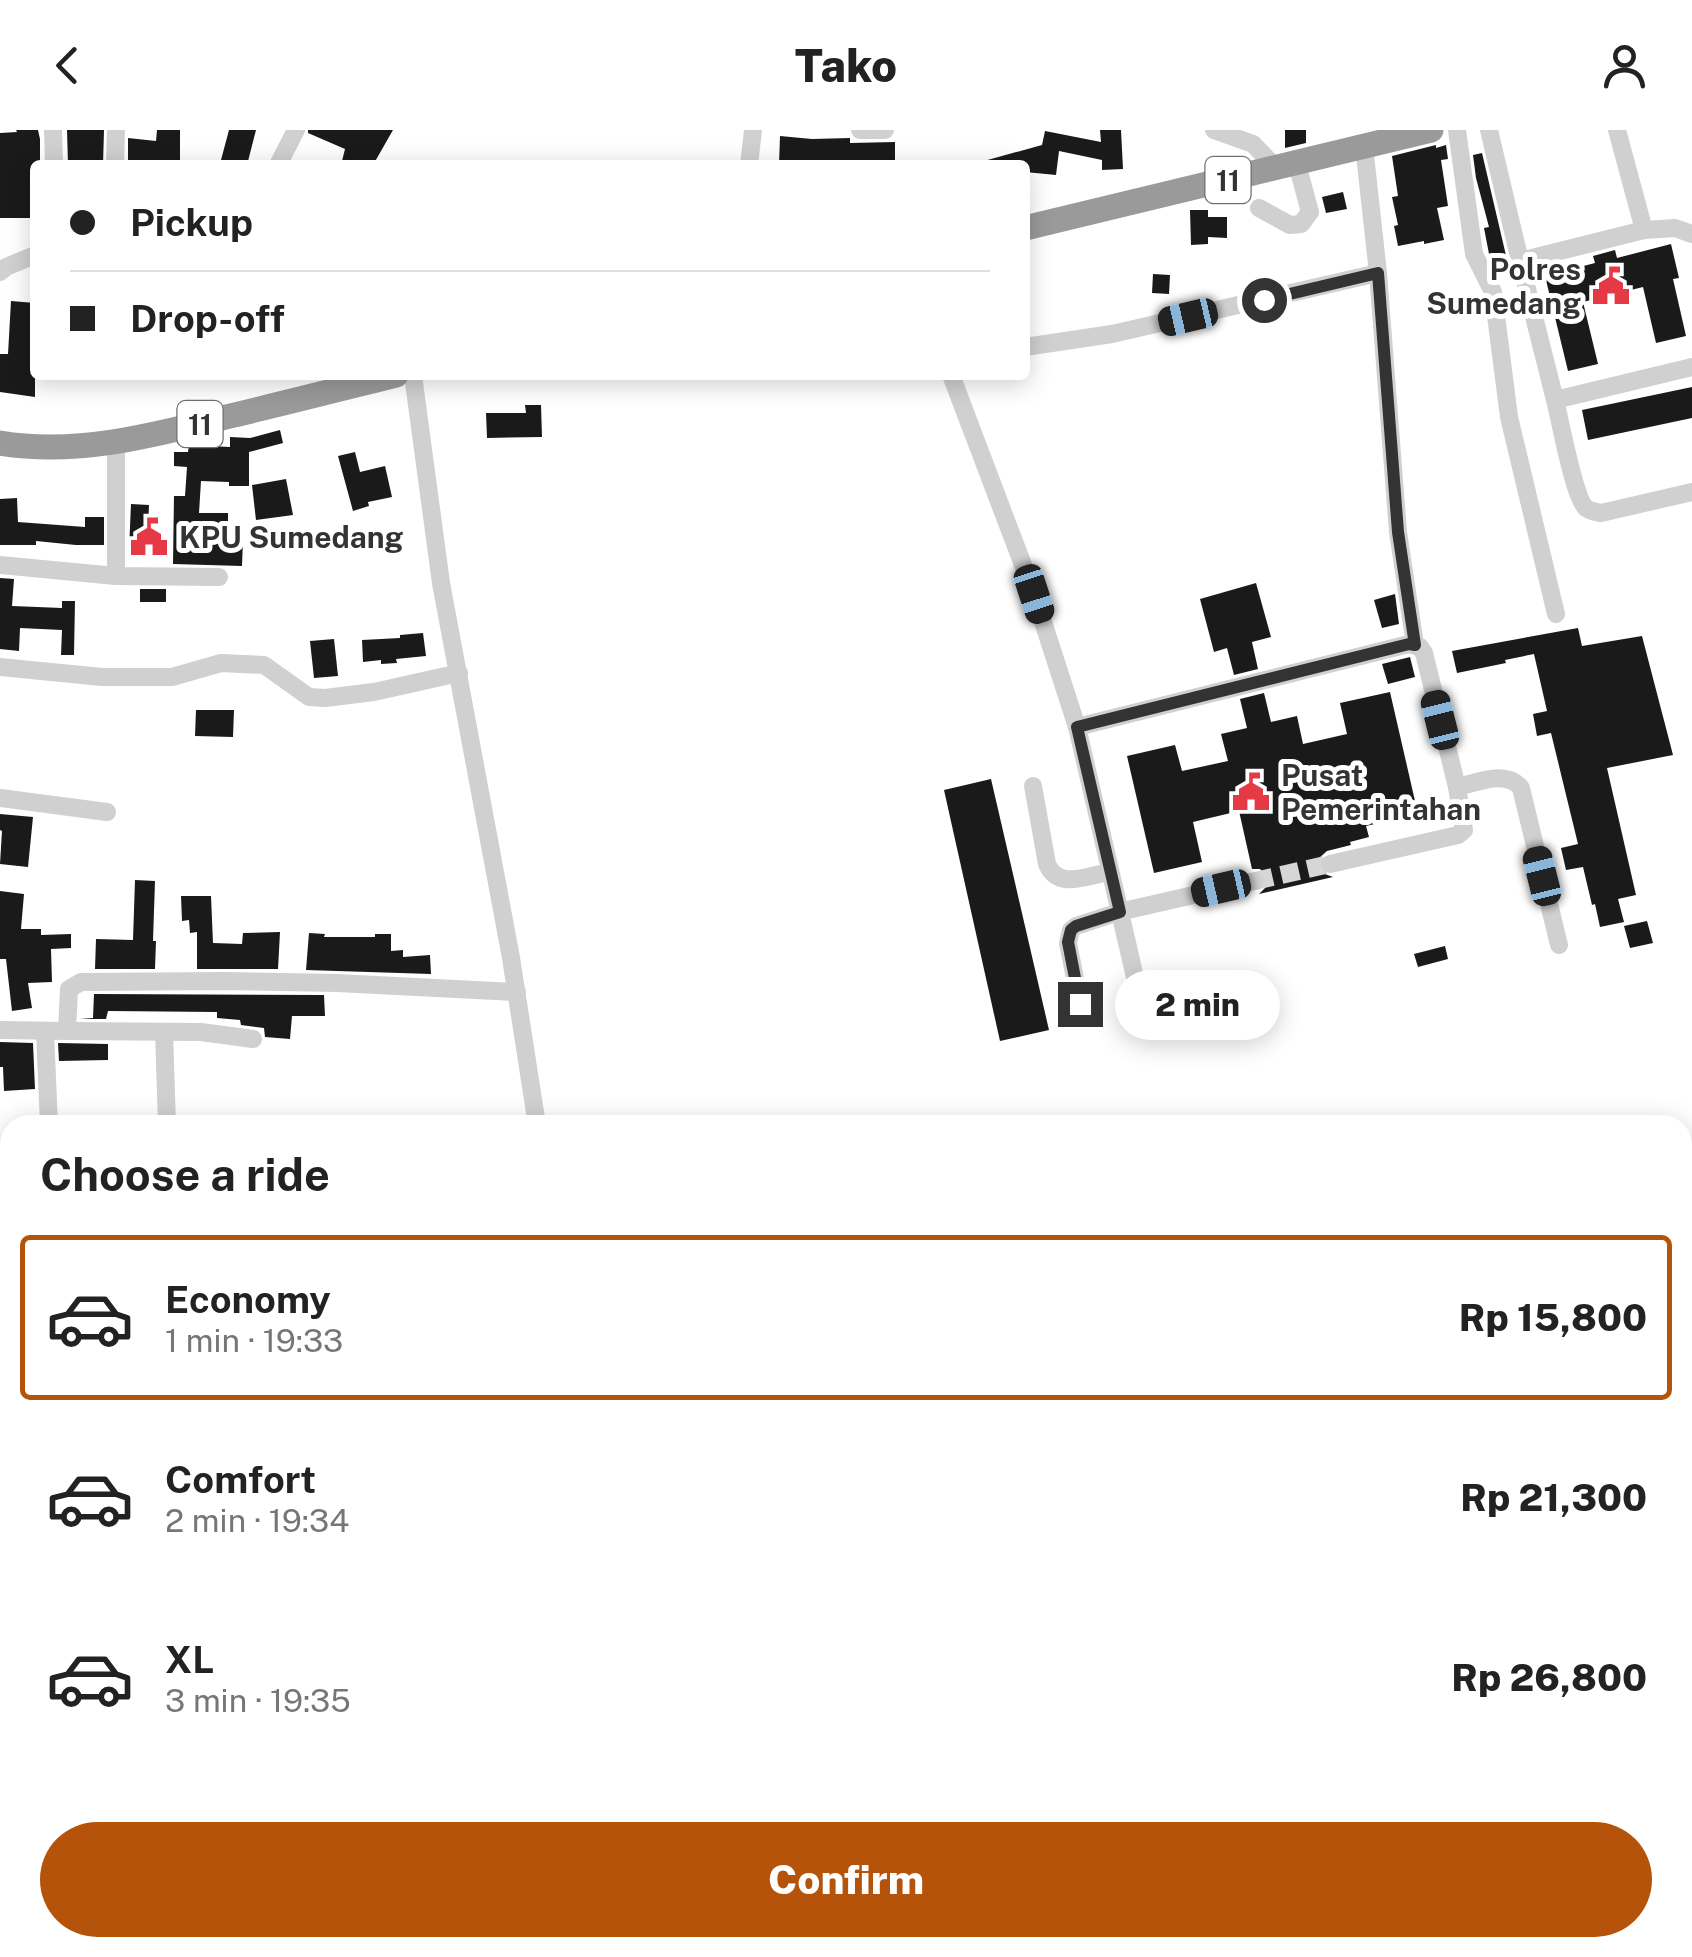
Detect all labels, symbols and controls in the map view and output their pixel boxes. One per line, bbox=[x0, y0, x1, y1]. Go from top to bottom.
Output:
icon: back bbox=[40, 38, 95, 93]
icon: person bbox=[1597, 38, 1652, 93]
text: Tako bbox=[795, 39, 897, 92]
road number: 11 bbox=[1206, 157, 1250, 203]
text: Pickup bbox=[130, 200, 253, 245]
place label: Polres Sumedang bbox=[1426, 251, 1581, 321]
public building icon: Polres Sumedang bbox=[1590, 265, 1632, 307]
route start bbox=[1242, 278, 1287, 323]
text: Drop-off bbox=[130, 296, 285, 341]
car bbox=[1155, 296, 1221, 338]
road number: 11 bbox=[178, 401, 222, 447]
public building icon: KPU Sumedang bbox=[128, 516, 170, 558]
place label: KPU Sumedang bbox=[179, 519, 403, 555]
car bbox=[1010, 561, 1058, 627]
car bbox=[1418, 687, 1462, 753]
place label: Pusat Pemerintahan bbox=[1281, 757, 1481, 827]
public building icon: Pusat Pemerintahan bbox=[1230, 771, 1272, 813]
car bbox=[1520, 843, 1564, 909]
car bbox=[1188, 867, 1254, 909]
callout: 2 min bbox=[1115, 969, 1280, 1039]
route end bbox=[1058, 982, 1103, 1027]
text: 2 min bbox=[1155, 986, 1240, 1023]
text: Choose a ride bbox=[40, 1148, 330, 1201]
icon: car bbox=[45, 1273, 135, 1363]
text: Economy bbox=[165, 1277, 331, 1322]
text: Rp 15,800 bbox=[1459, 1295, 1647, 1340]
text: 1 min · 19:33 bbox=[165, 1322, 343, 1359]
icon: car bbox=[45, 1453, 135, 1543]
text: Comfort bbox=[165, 1457, 316, 1502]
text: Rp 21,300 bbox=[1460, 1475, 1647, 1520]
text: 2 min · 19:34 bbox=[165, 1502, 349, 1539]
icon: car bbox=[45, 1633, 135, 1723]
text: XL bbox=[165, 1637, 214, 1682]
text: Rp 26,800 bbox=[1451, 1655, 1647, 1700]
text: 3 min · 19:35 bbox=[165, 1682, 351, 1719]
button: Confirm bbox=[40, 1822, 1652, 1937]

